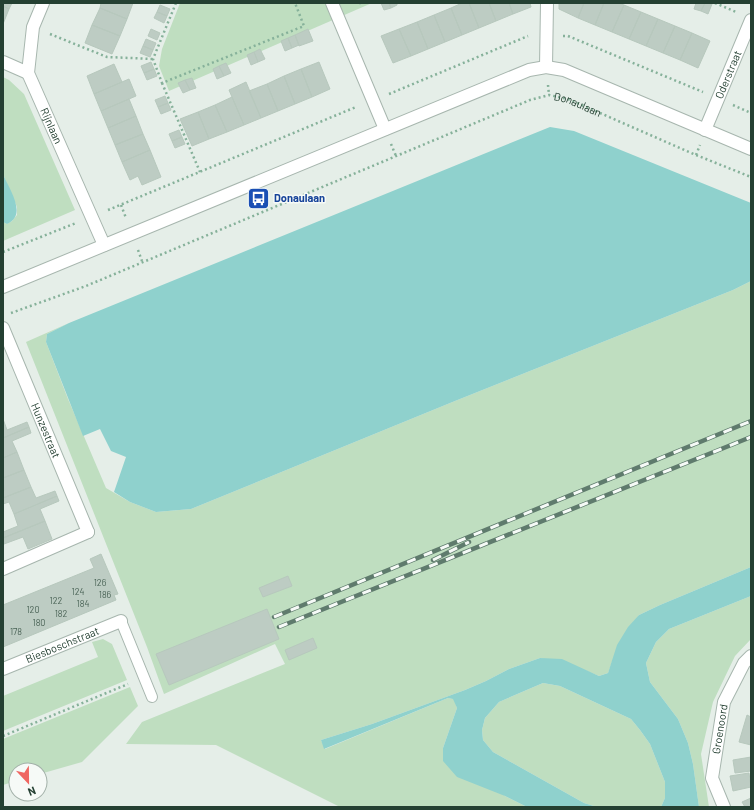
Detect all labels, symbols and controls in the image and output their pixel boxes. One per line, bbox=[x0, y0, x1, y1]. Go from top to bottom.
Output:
street label: Oderstraat bbox=[712, 48, 744, 101]
street label: Donaulaan bbox=[553, 89, 604, 119]
street label: Rijnlaan bbox=[38, 106, 65, 146]
bus stop icon: Donaulaan bbox=[246, 185, 272, 211]
place label: Donaulaan bbox=[274, 191, 325, 204]
street label: Hunzestraat bbox=[29, 401, 63, 460]
house number: 126 bbox=[94, 577, 107, 588]
house number: 124 bbox=[72, 586, 85, 597]
house number: 186 bbox=[99, 589, 112, 600]
house number: 122 bbox=[50, 595, 63, 606]
house number: 184 bbox=[77, 598, 89, 609]
house number: 120 bbox=[26, 604, 40, 615]
house number: 182 bbox=[55, 608, 68, 619]
house number: 180 bbox=[33, 617, 45, 628]
street label: Biesboschstraat bbox=[23, 624, 101, 665]
house number: 178 bbox=[10, 626, 22, 637]
street label: Groenoord bbox=[709, 703, 730, 755]
north arrow bbox=[8, 762, 48, 802]
text: N bbox=[26, 784, 38, 799]

